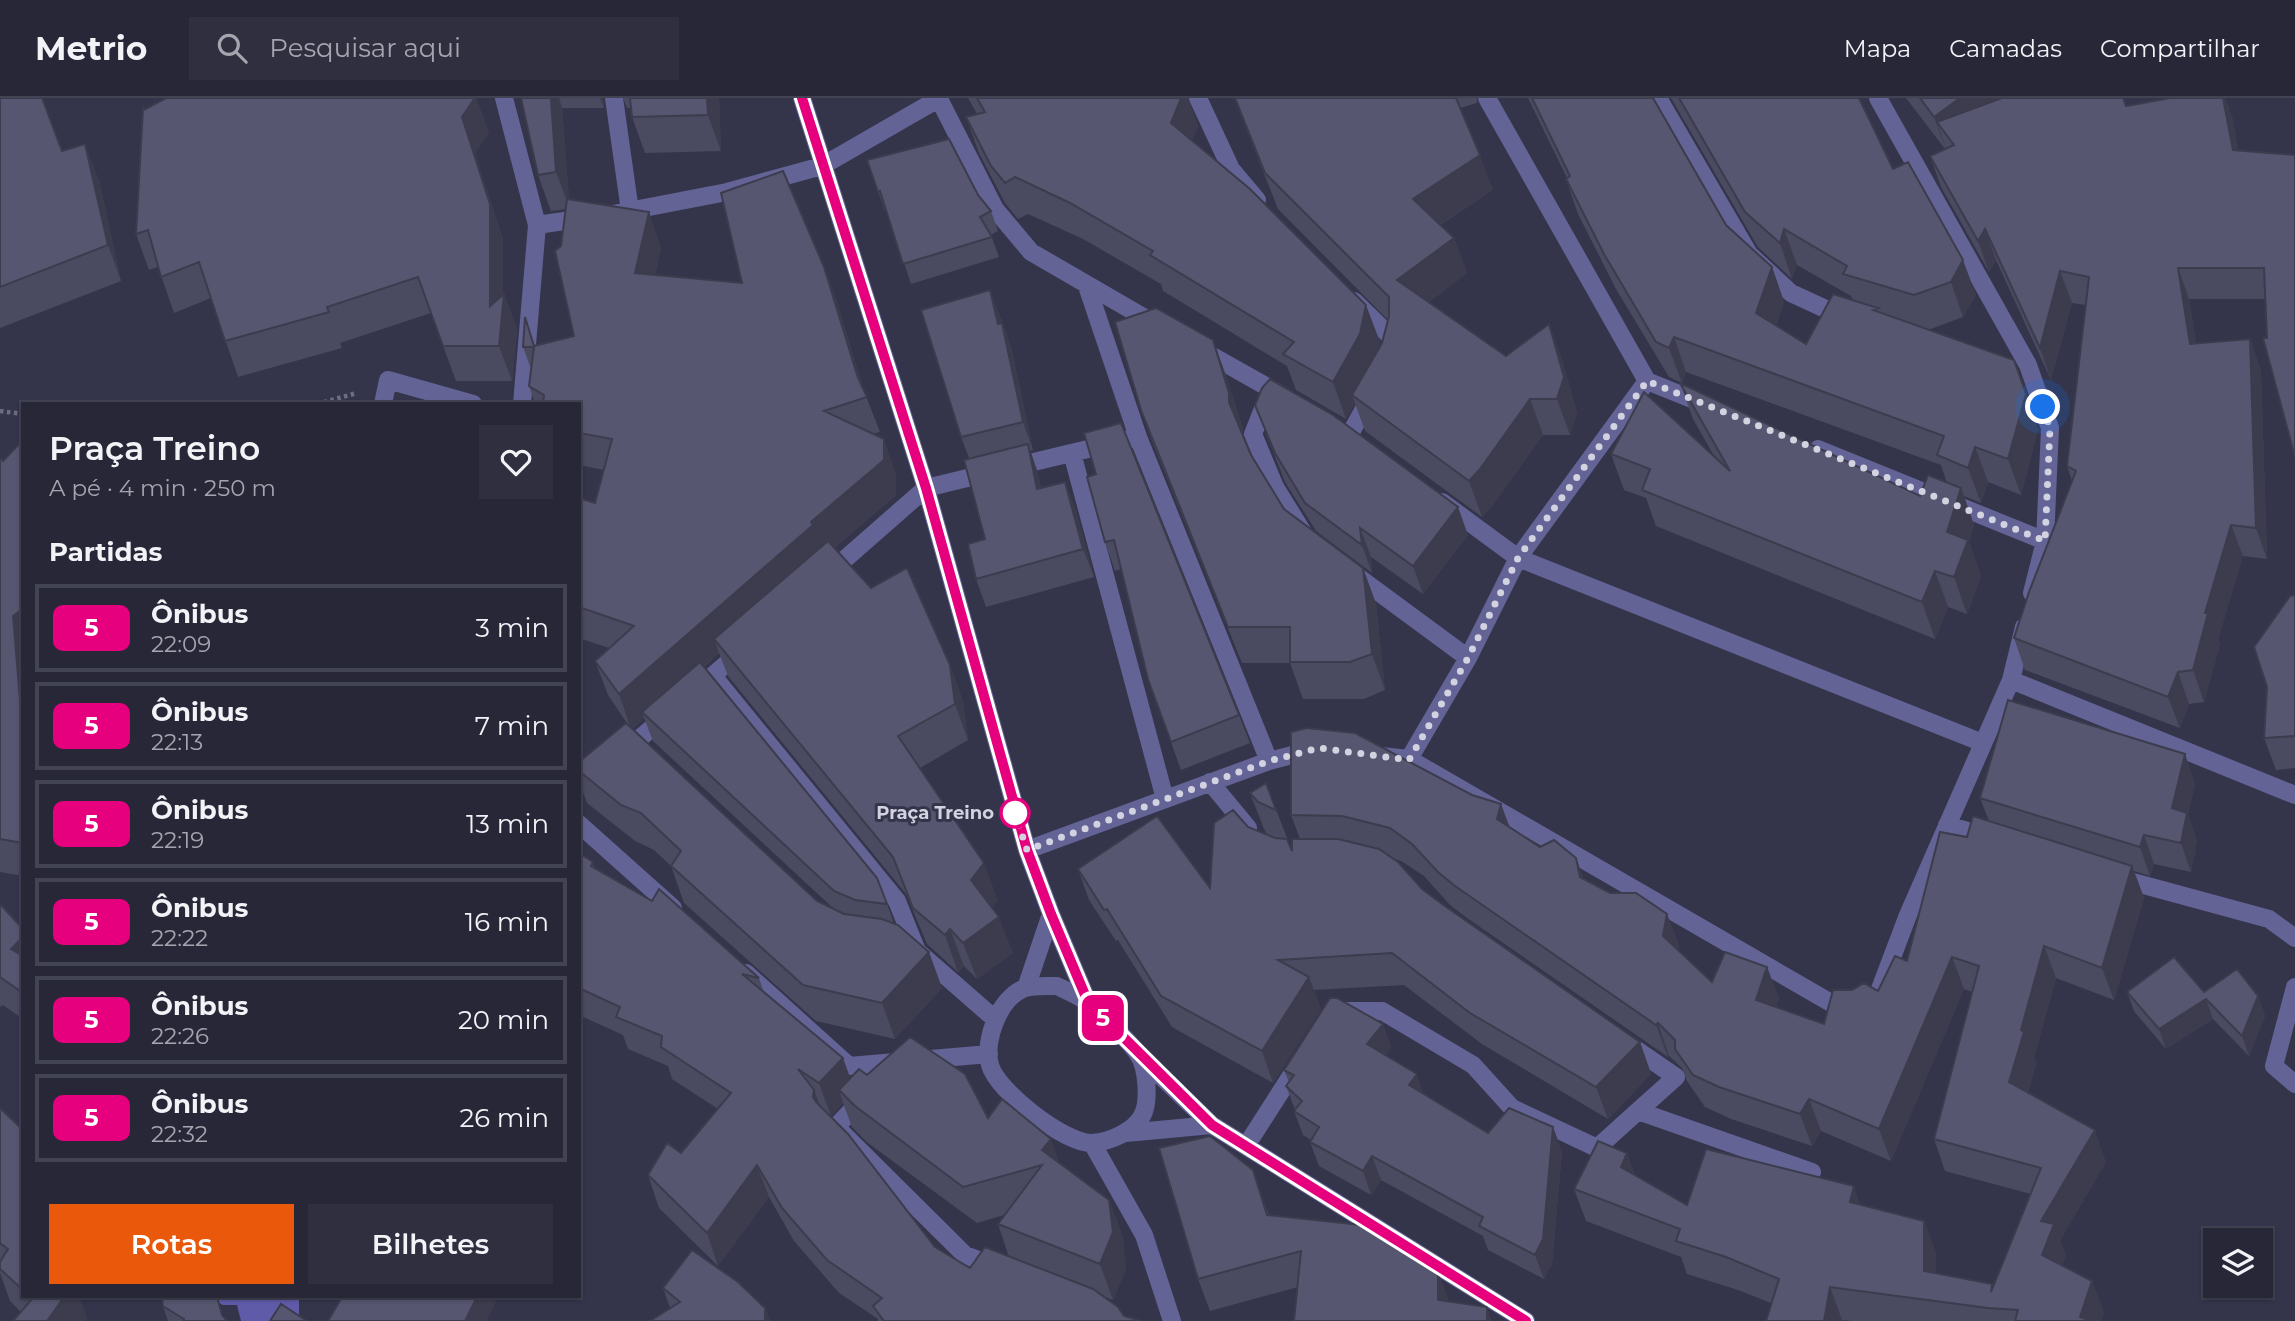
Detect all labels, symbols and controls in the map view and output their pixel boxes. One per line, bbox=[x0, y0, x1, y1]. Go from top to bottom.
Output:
search box bbox=[189, 17, 679, 80]
text: Metrio bbox=[35, 28, 147, 68]
icon: search bbox=[213, 29, 251, 67]
text: Pesquisar aqui bbox=[269, 32, 461, 64]
text: Mapa bbox=[1844, 34, 1911, 63]
text: Camadas bbox=[1949, 34, 2062, 63]
text: Compartilhar bbox=[2100, 34, 2260, 63]
your location bbox=[2025, 389, 2060, 424]
button: heart bbox=[479, 425, 553, 499]
text: Praça Treino bbox=[49, 428, 260, 468]
text: A pé · 4 min · 250 m bbox=[49, 474, 276, 502]
text: Partidas bbox=[49, 536, 162, 568]
text: Ônibus bbox=[151, 598, 248, 630]
text: 3 min bbox=[475, 612, 549, 644]
text: 5 bbox=[84, 613, 99, 642]
text: 22:09 bbox=[151, 630, 211, 658]
text: Ônibus bbox=[151, 696, 248, 728]
text: 7 min bbox=[475, 710, 549, 742]
text: 5 bbox=[84, 711, 99, 740]
text: 22:13 bbox=[151, 728, 203, 756]
text: Ônibus bbox=[151, 794, 248, 826]
marker: Praça Treino bbox=[1000, 798, 1030, 828]
place label: Praça Treino bbox=[876, 802, 994, 824]
text: 13 min bbox=[466, 808, 549, 840]
text: 5 bbox=[84, 809, 99, 838]
text: 22:19 bbox=[151, 826, 204, 854]
text: Ônibus bbox=[151, 892, 248, 924]
text: 16 min bbox=[465, 906, 549, 938]
text: 5 bbox=[84, 907, 99, 936]
text: 22:22 bbox=[151, 924, 208, 952]
text: Ônibus bbox=[151, 990, 248, 1022]
line badge: 5 bbox=[1080, 995, 1126, 1041]
text: 5 bbox=[1096, 1003, 1110, 1032]
text: 20 min bbox=[458, 1004, 549, 1036]
text: 5 bbox=[84, 1005, 99, 1034]
text: 22:26 bbox=[151, 1022, 209, 1050]
text: Ônibus bbox=[151, 1088, 248, 1120]
text: 26 min bbox=[459, 1102, 549, 1134]
text: 5 bbox=[84, 1103, 99, 1132]
text: 22:32 bbox=[151, 1120, 208, 1148]
button: Rotas bbox=[49, 1204, 294, 1284]
button: Bilhetes bbox=[308, 1204, 553, 1284]
map controls bbox=[2203, 1228, 2273, 1298]
button: layers bbox=[2203, 1228, 2273, 1298]

